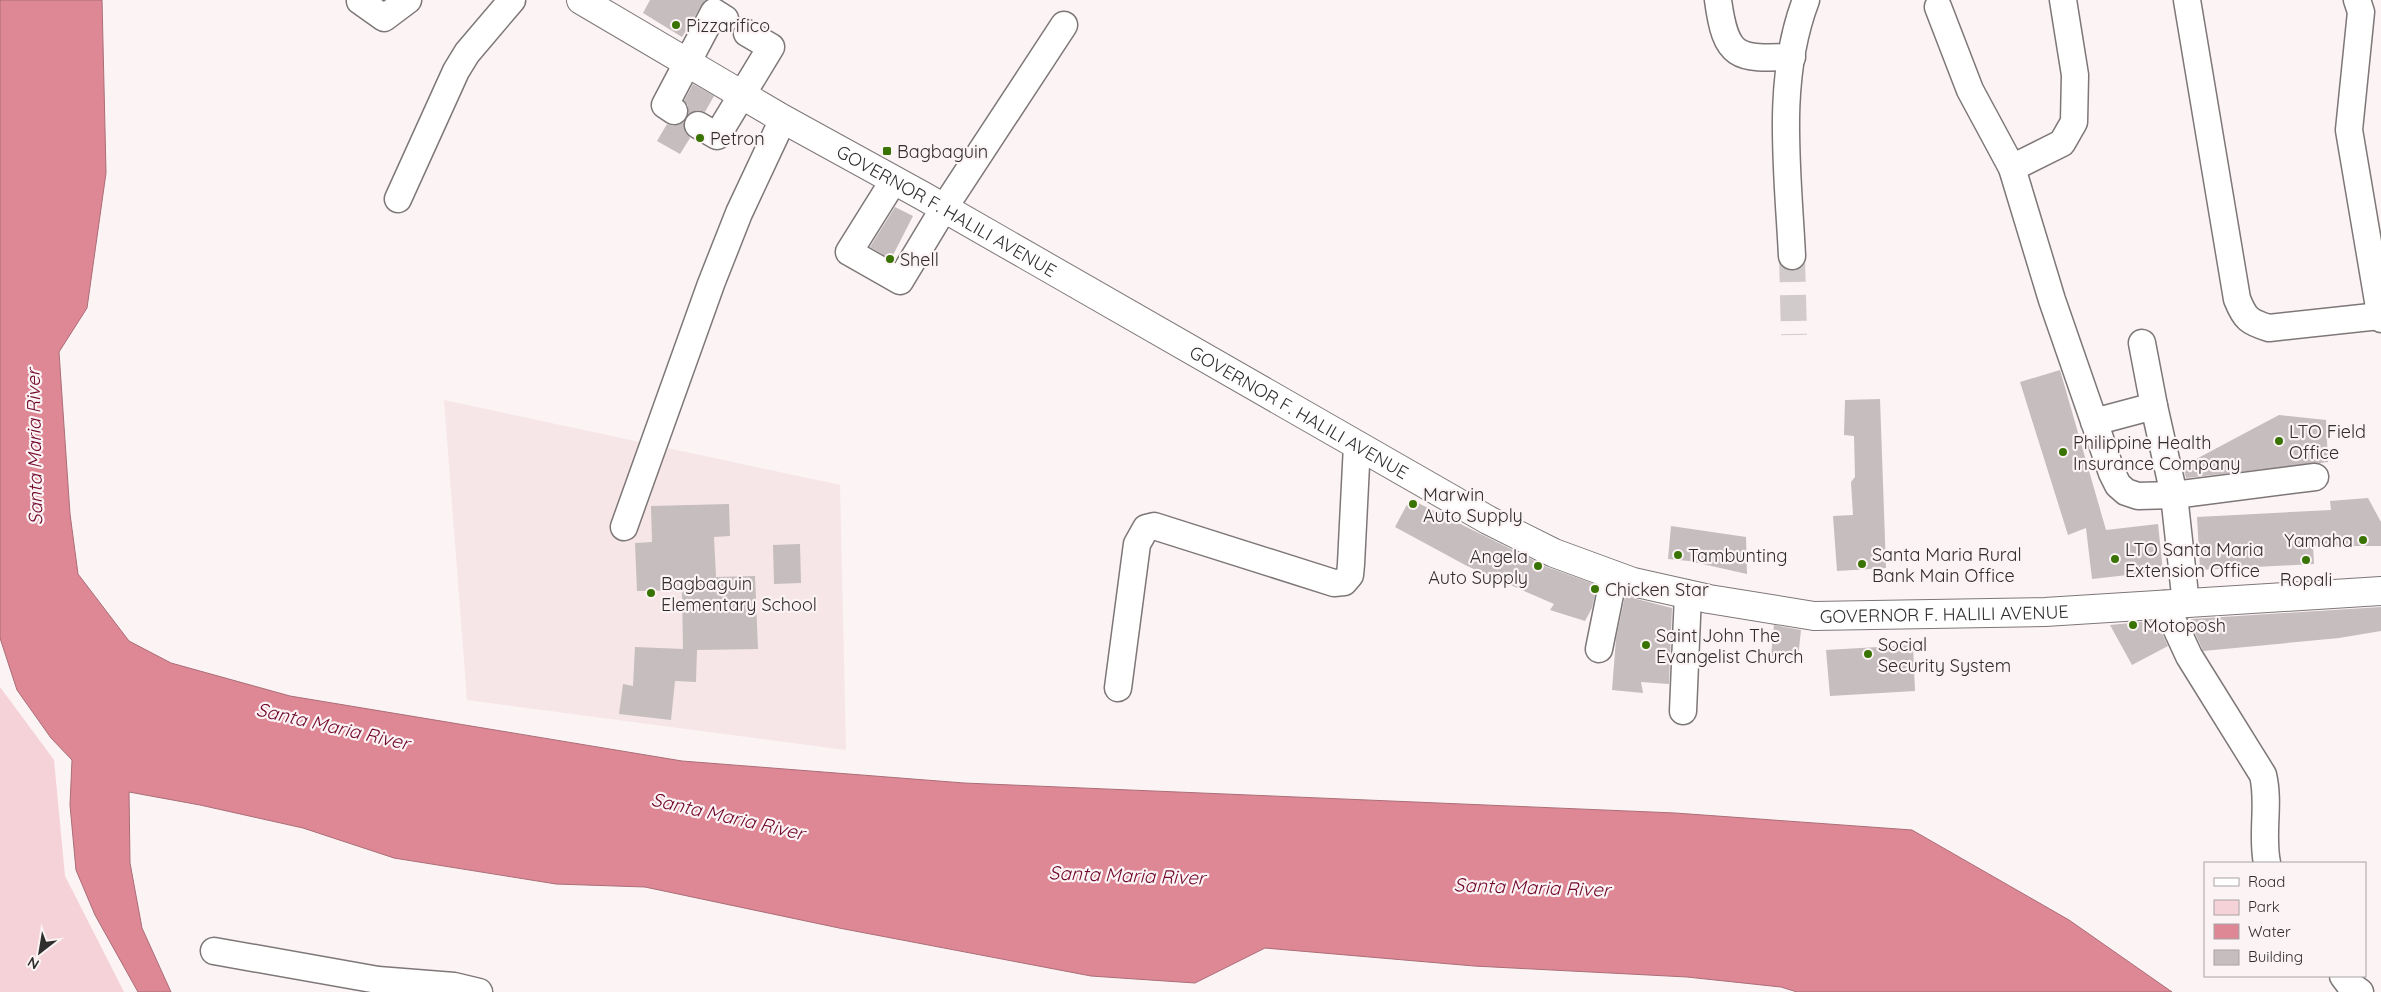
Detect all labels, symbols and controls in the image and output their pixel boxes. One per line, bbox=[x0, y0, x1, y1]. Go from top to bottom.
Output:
place label: Pizzarifico bbox=[686, 14, 770, 37]
marker: Pizzarifico bbox=[670, 19, 682, 31]
place label: Petron bbox=[710, 127, 765, 150]
marker: Petron bbox=[694, 132, 706, 144]
street label: GOVERNOR F. HALILI AVENUE bbox=[833, 139, 1061, 282]
place label: Bagbaguin bbox=[897, 140, 988, 163]
marker: Bagbaguin bbox=[881, 145, 893, 157]
place label: Shell bbox=[900, 248, 939, 271]
marker: Shell bbox=[884, 253, 896, 265]
street label: GOVERNOR F. HALILI AVENUE bbox=[1186, 340, 1413, 484]
water label: Santa Maria River bbox=[21, 366, 47, 525]
place label: LTO Field Office bbox=[2289, 420, 2366, 464]
place label: Philippine Health Insurance Company bbox=[2073, 431, 2240, 475]
marker: LTO Field Office bbox=[2273, 435, 2285, 447]
marker: Philippine Health Insurance Company bbox=[2057, 446, 2069, 458]
place label: Marwin Auto Supply bbox=[1423, 483, 1523, 527]
marker: Marwin Auto Supply bbox=[1407, 498, 1419, 510]
place label: Yamaha bbox=[2284, 529, 2353, 552]
marker: Yamaha bbox=[2357, 534, 2369, 546]
place label: LTO Santa Maria Extension Office bbox=[2125, 538, 2264, 582]
place label: Santa Maria Rural Bank Main Office bbox=[1872, 543, 2022, 587]
place label: Tambunting bbox=[1688, 544, 1788, 567]
place label: Angela Auto Supply bbox=[1428, 545, 1528, 589]
marker: Tambunting bbox=[1672, 549, 1684, 561]
marker: LTO Santa Maria Extension Office bbox=[2109, 553, 2121, 565]
marker: Ropali bbox=[2300, 554, 2312, 566]
marker: Santa Maria Rural Bank Main Office bbox=[1856, 558, 1868, 570]
marker: Angela Auto Supply bbox=[1532, 560, 1544, 572]
place label: Ropali bbox=[2280, 568, 2332, 591]
place label: Bagbaguin Elementary School bbox=[661, 572, 817, 616]
place label: Chicken Star bbox=[1605, 578, 1709, 601]
marker: Chicken Star bbox=[1589, 583, 1601, 595]
marker: Bagbaguin Elementary School bbox=[645, 587, 657, 599]
street label: GOVERNOR F. HALILI AVENUE bbox=[1820, 599, 2069, 627]
place label: Motoposh bbox=[2143, 614, 2226, 637]
marker: Motoposh bbox=[2127, 619, 2139, 631]
place label: Saint John The Evangelist Church bbox=[1656, 624, 1804, 668]
place label: Social Security System bbox=[1878, 633, 2011, 677]
marker: Saint John The Evangelist Church bbox=[1640, 639, 1652, 651]
marker: Social Security System bbox=[1862, 648, 1874, 660]
water label: Santa Maria River bbox=[254, 697, 415, 756]
water label: Santa Maria River bbox=[649, 787, 810, 846]
water label: Santa Maria River bbox=[1048, 860, 1208, 890]
legend bbox=[2204, 862, 2366, 977]
water label: Santa Maria River bbox=[1453, 872, 1613, 902]
text: Road bbox=[2248, 872, 2285, 891]
text: Park bbox=[2248, 897, 2280, 916]
text: Water bbox=[2248, 922, 2291, 941]
north arrow bbox=[15, 927, 65, 977]
text: Building bbox=[2248, 947, 2303, 966]
text: N bbox=[24, 953, 42, 974]

